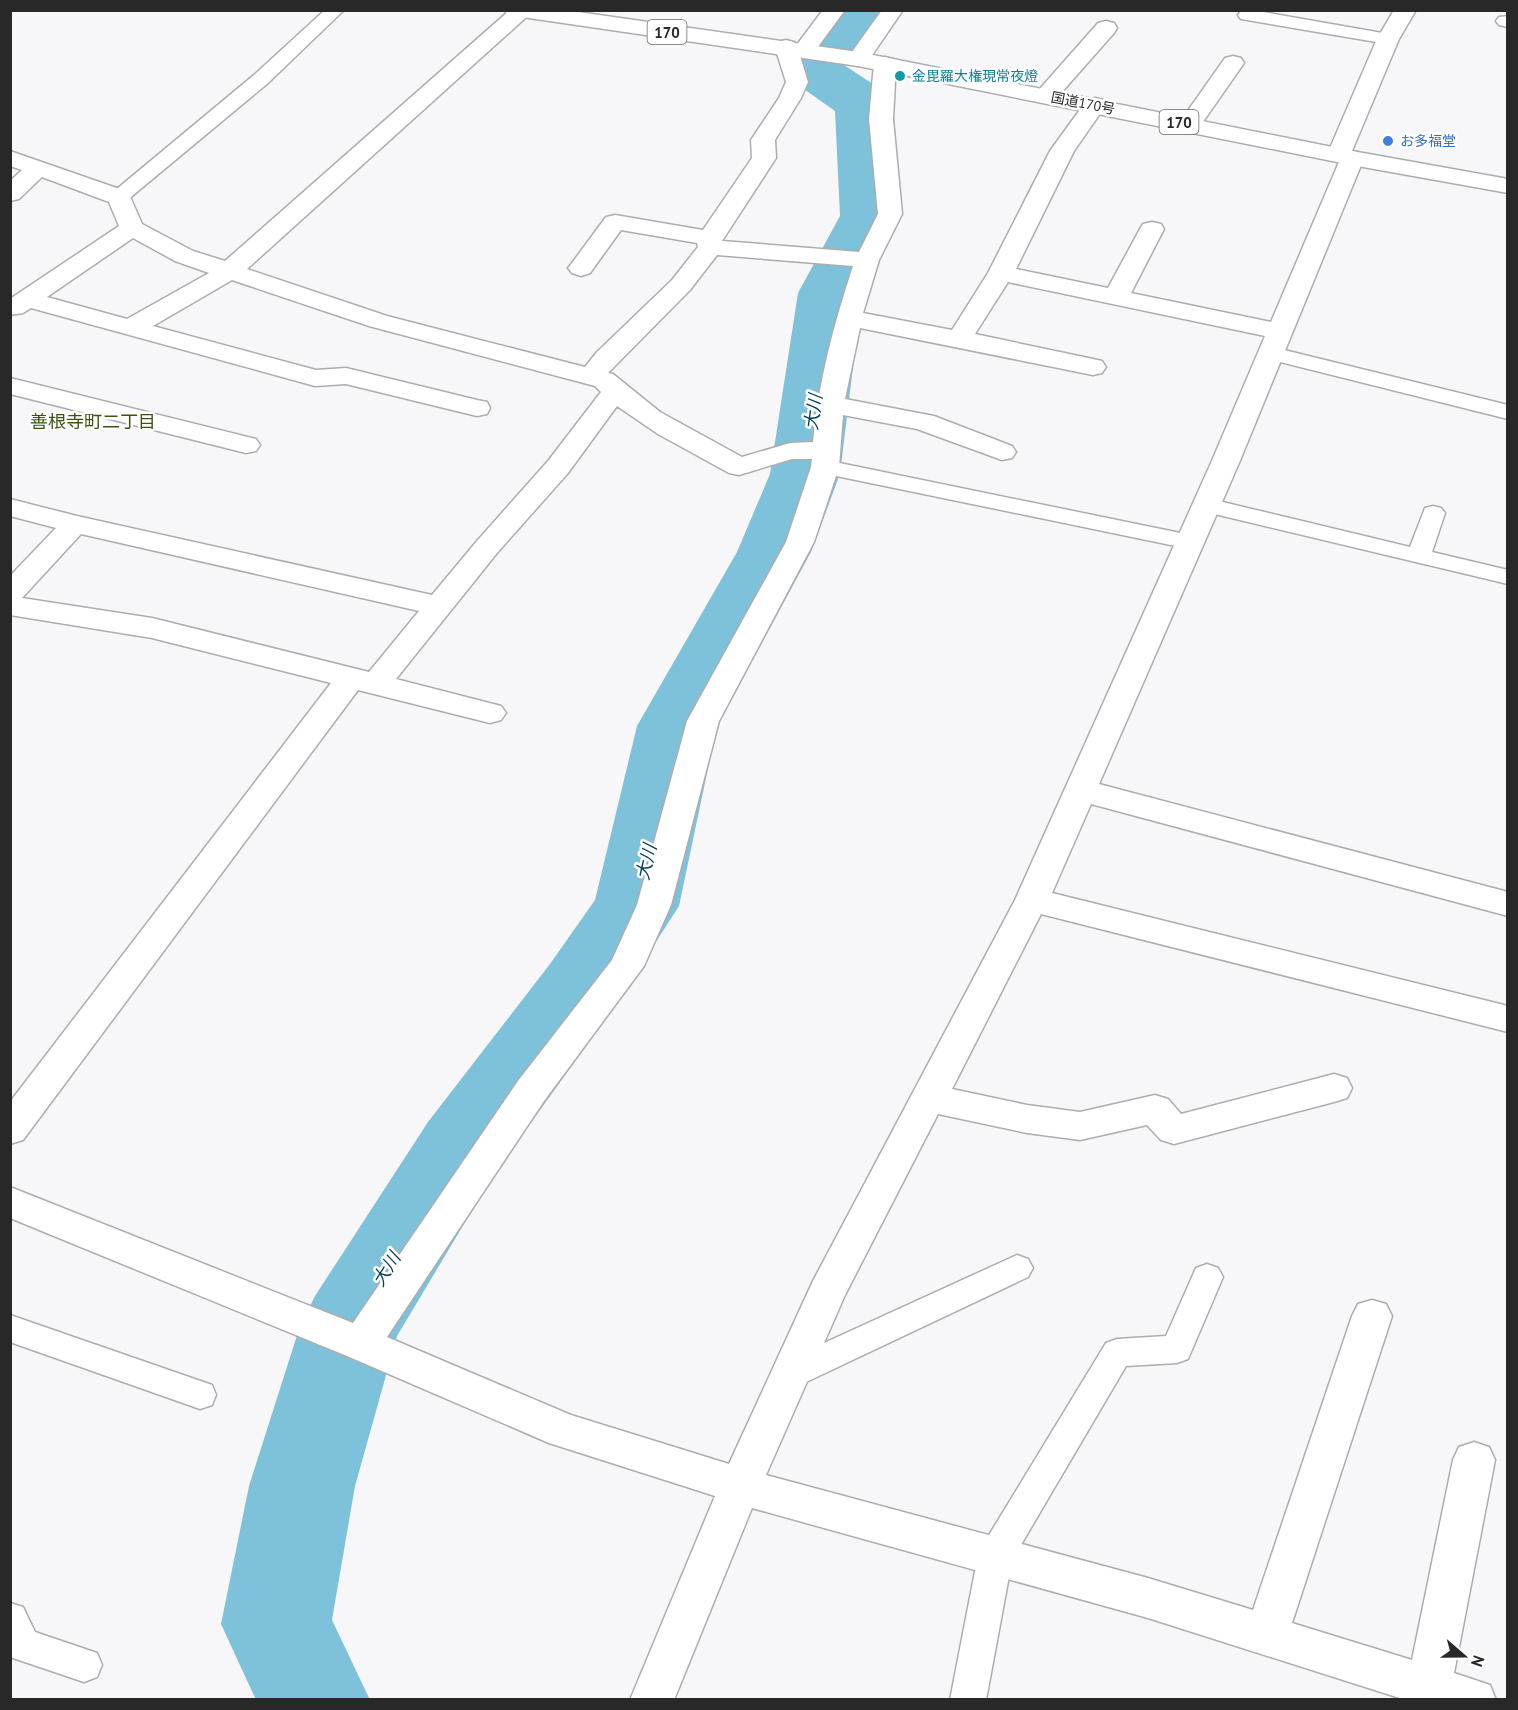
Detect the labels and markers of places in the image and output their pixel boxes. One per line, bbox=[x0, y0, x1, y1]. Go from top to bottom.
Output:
place label: 金毘羅大権現常夜燈 bbox=[912, 67, 1038, 85]
marker: 金毘羅大権現常夜燈 bbox=[893, 69, 907, 83]
place label: お多福堂 bbox=[1400, 132, 1456, 150]
marker: お多福堂 bbox=[1381, 134, 1395, 148]

